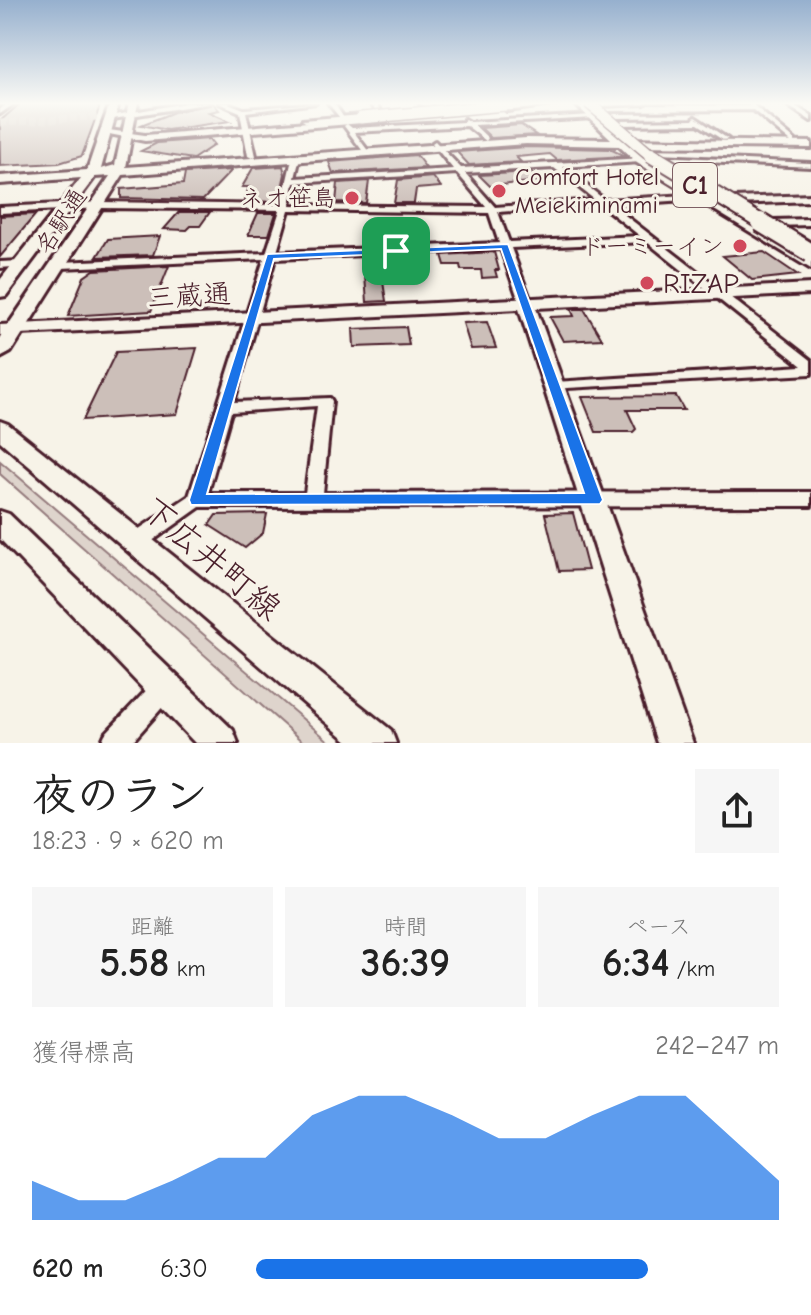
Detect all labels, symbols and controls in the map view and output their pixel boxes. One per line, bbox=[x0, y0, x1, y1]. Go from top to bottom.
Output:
place label: Comfort Hotel Meiekiminami bbox=[515, 163, 659, 219]
road number: C1 bbox=[673, 163, 717, 207]
marker: Comfort Hotel Meiekiminami bbox=[490, 182, 508, 200]
street label: 名駅通 bbox=[30, 183, 92, 259]
place label: ネオ笹島 bbox=[240, 184, 336, 212]
marker: ネオ笹島 bbox=[343, 189, 361, 207]
pin bbox=[362, 217, 430, 285]
icon: arrive bbox=[374, 229, 418, 273]
place label: ドーミーイン bbox=[580, 232, 724, 260]
marker: ドーミーイン bbox=[731, 237, 749, 255]
place label: RIZAP bbox=[663, 268, 739, 300]
marker: RIZAP bbox=[638, 274, 656, 292]
street label: 三蔵通 bbox=[146, 278, 232, 314]
street label: 下広井町線 bbox=[133, 489, 289, 629]
button: share bbox=[695, 769, 779, 853]
text: 夜のラン bbox=[32, 770, 208, 821]
text: 18:23 · 9 × 620 m bbox=[32, 826, 224, 856]
text: 距離 bbox=[130, 914, 175, 940]
text: 時間 bbox=[383, 914, 428, 940]
text: ペース bbox=[626, 914, 691, 940]
text: 5.58 bbox=[99, 940, 170, 986]
text: 36:39 bbox=[361, 940, 450, 986]
text: 6:34 bbox=[602, 940, 669, 986]
text: km bbox=[170, 956, 206, 982]
text: /km bbox=[669, 956, 715, 982]
text: 242–247 m bbox=[655, 1031, 779, 1061]
text: 獲得標高 bbox=[32, 1038, 136, 1068]
text: 620 m bbox=[32, 1254, 103, 1284]
text: 6:30 bbox=[160, 1254, 208, 1284]

